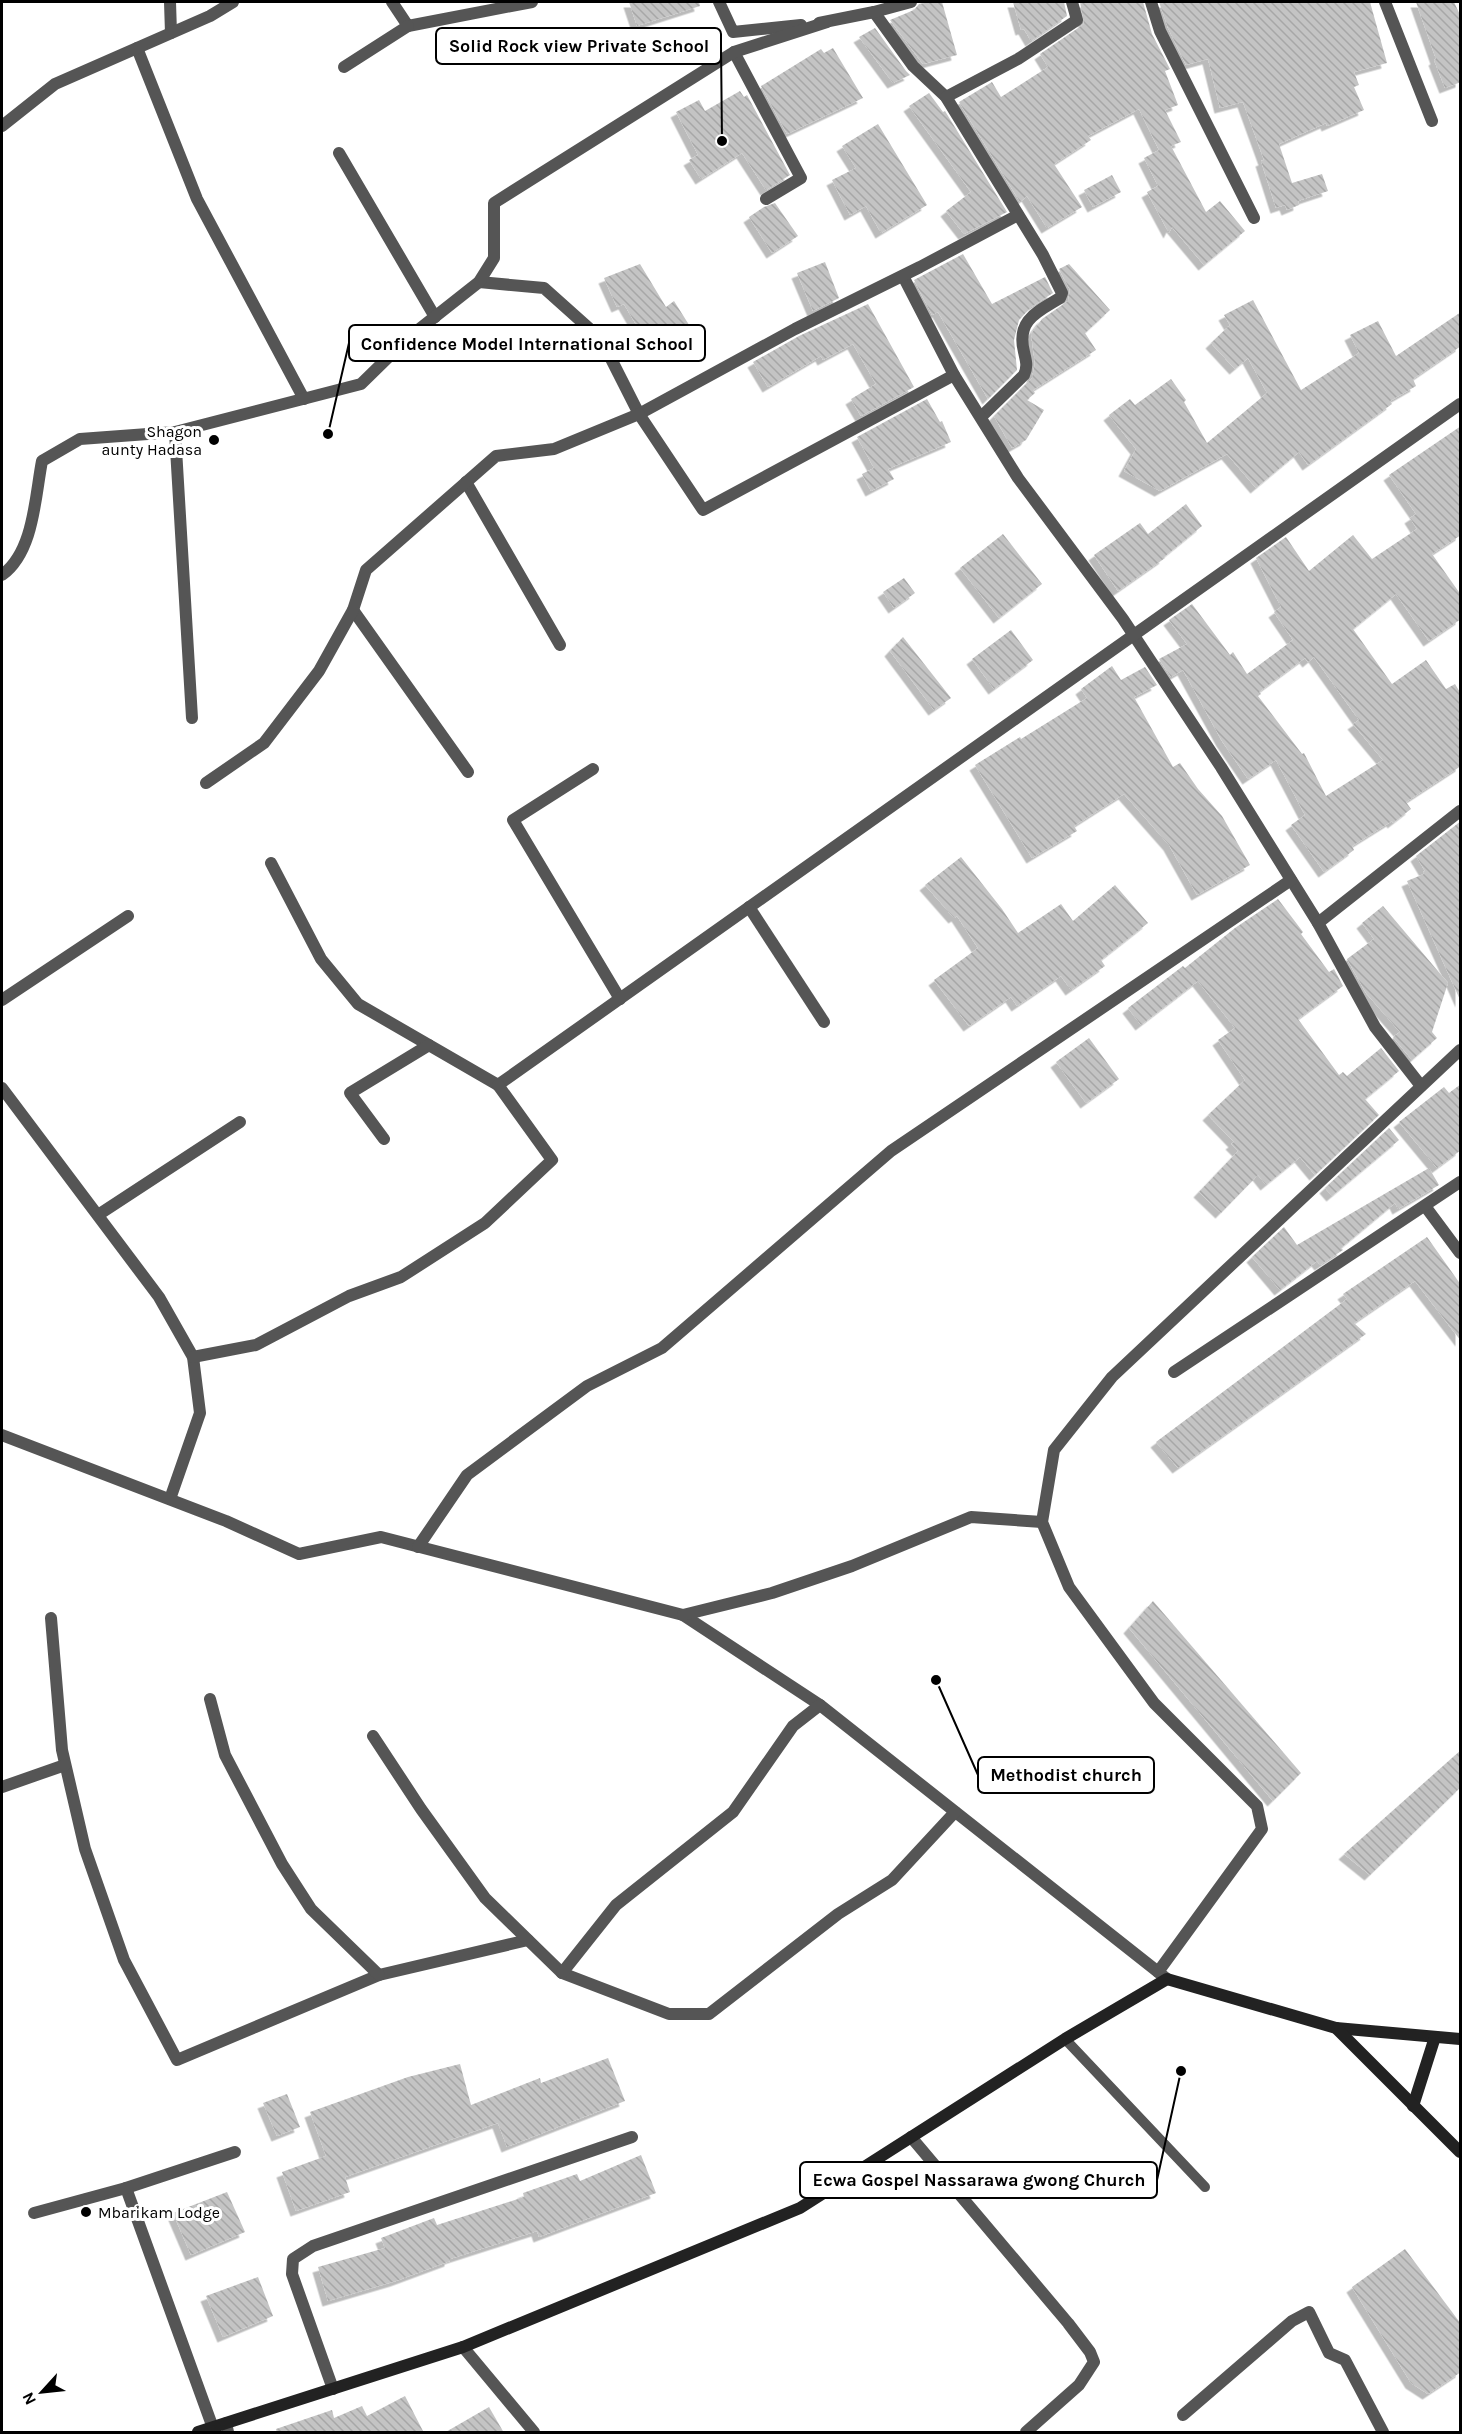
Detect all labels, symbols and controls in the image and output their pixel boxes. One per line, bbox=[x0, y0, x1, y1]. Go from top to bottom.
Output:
callout: Solid Rock view Private School bbox=[436, 28, 721, 64]
text: Solid Rock view Private School bbox=[449, 35, 709, 57]
callout: Confidence Model International School bbox=[349, 325, 705, 361]
text: Confidence Model International School bbox=[361, 333, 693, 355]
place label: Shagon aunty Hadasa bbox=[102, 422, 202, 459]
marker: Shagon aunty Hadasa bbox=[207, 433, 221, 447]
callout: Methodist church bbox=[978, 1757, 1154, 1793]
text: Methodist church bbox=[990, 1764, 1142, 1786]
callout: Ecwa Gospel Nassarawa gwong Church bbox=[800, 2162, 1157, 2198]
text: Ecwa Gospel Nassarawa gwong Church bbox=[813, 2169, 1145, 2191]
place label: Mbarikam Lodge bbox=[98, 2203, 220, 2222]
marker: Mbarikam Lodge bbox=[79, 2205, 93, 2219]
north arrow bbox=[12, 2362, 72, 2422]
text: N bbox=[18, 2389, 40, 2408]

